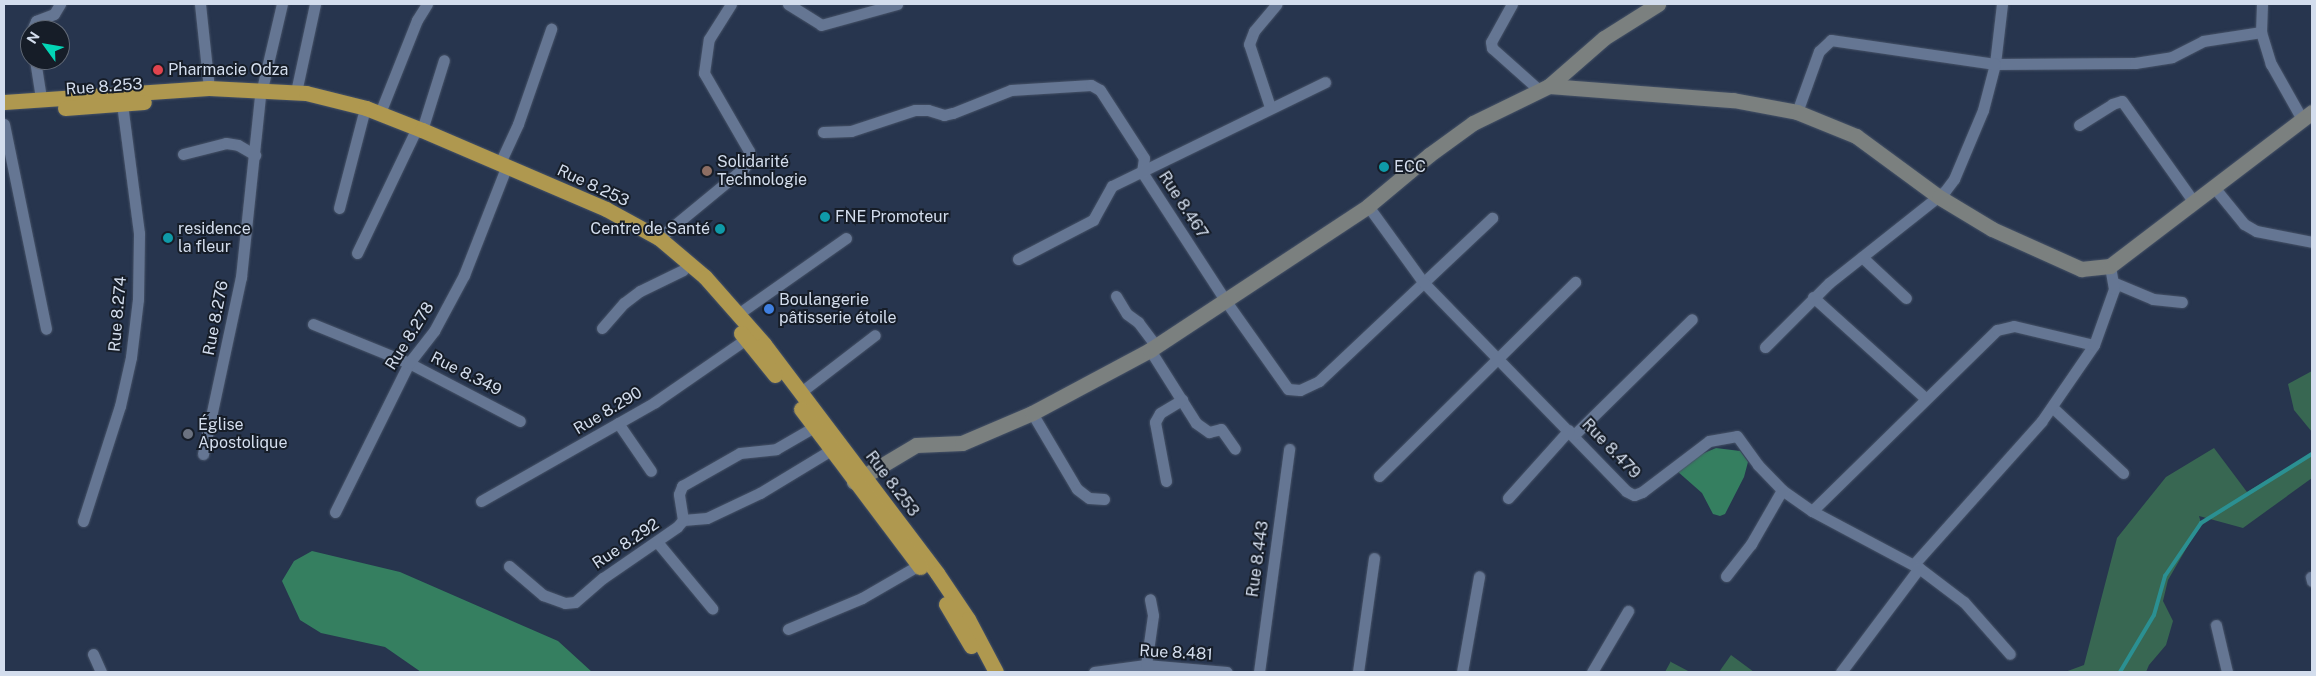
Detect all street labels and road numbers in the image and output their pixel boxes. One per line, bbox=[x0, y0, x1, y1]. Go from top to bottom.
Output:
street label: Rue 8.253 bbox=[65, 75, 143, 99]
street label: Rue 8.253 bbox=[554, 161, 632, 211]
street label: Rue 8.467 bbox=[1154, 168, 1212, 242]
street label: Rue 8.274 bbox=[105, 275, 131, 353]
street label: Rue 8.276 bbox=[199, 279, 233, 357]
street label: Rue 8.278 bbox=[382, 299, 438, 373]
street label: Rue 8.349 bbox=[427, 348, 505, 400]
street label: Rue 8.290 bbox=[570, 383, 646, 439]
street label: Rue 8.479 bbox=[1578, 415, 1644, 483]
street label: Rue 8.253 bbox=[861, 447, 923, 521]
street label: Rue 8.292 bbox=[589, 515, 663, 573]
street label: Rue 8.443 bbox=[1243, 520, 1273, 598]
street label: Rue 8.481 bbox=[1139, 641, 1213, 665]

